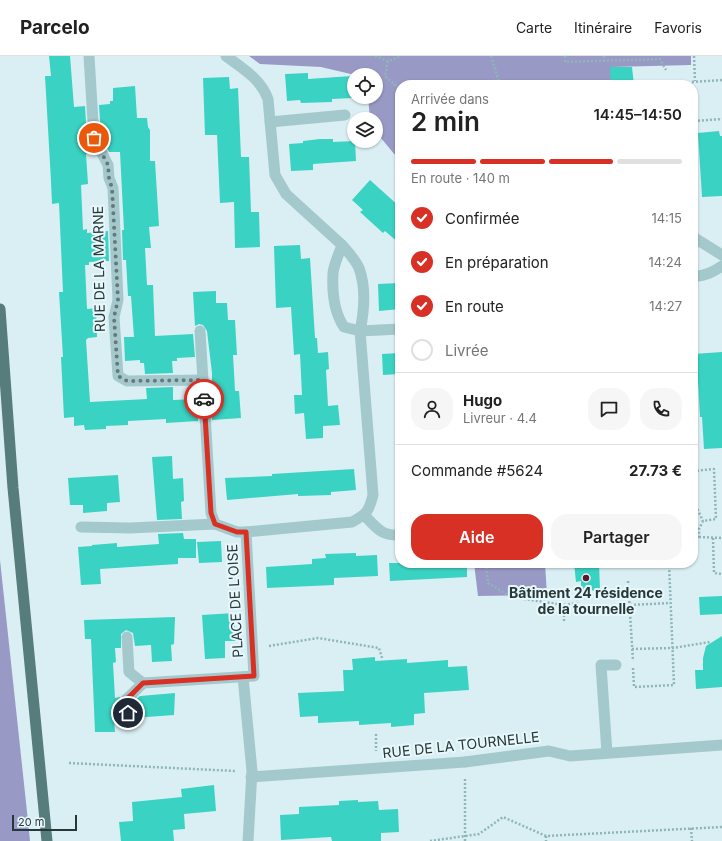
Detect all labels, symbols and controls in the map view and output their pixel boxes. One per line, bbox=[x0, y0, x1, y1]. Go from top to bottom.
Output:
text: Parcelo bbox=[20, 16, 90, 39]
text: Carte bbox=[516, 19, 552, 36]
text: Itinéraire bbox=[574, 19, 632, 36]
text: Favoris bbox=[654, 19, 702, 36]
map controls bbox=[347, 68, 383, 148]
button: locate bbox=[347, 68, 383, 104]
text: Arrivée dans bbox=[411, 91, 489, 107]
text: 14:45–14:50 bbox=[594, 105, 682, 124]
text: 2 min bbox=[411, 106, 480, 137]
button: layers bbox=[347, 112, 383, 148]
pin bbox=[77, 121, 111, 155]
icon: bag bbox=[83, 127, 105, 149]
text: En route · 140 m bbox=[411, 170, 510, 186]
street label: RUE DE LA MARNE bbox=[89, 206, 108, 332]
icon: check bbox=[411, 207, 433, 229]
text: Confirmée bbox=[445, 209, 520, 228]
text: 14:15 bbox=[651, 210, 682, 226]
icon: check bbox=[411, 251, 433, 273]
text: En préparation bbox=[445, 253, 549, 272]
text: 14:24 bbox=[648, 254, 682, 270]
icon: check bbox=[411, 295, 433, 317]
text: En route bbox=[445, 297, 504, 316]
text: 14:27 bbox=[649, 298, 682, 314]
text: Livrée bbox=[445, 341, 488, 360]
courier bbox=[184, 379, 224, 419]
icon: car bbox=[193, 388, 215, 410]
button: person bbox=[411, 388, 453, 430]
button: chat bbox=[588, 388, 630, 430]
button: phone bbox=[640, 388, 682, 430]
text: Hugo bbox=[463, 391, 502, 410]
text: Livreur · 4.4 bbox=[463, 410, 537, 426]
text: Commande #5624 bbox=[411, 461, 543, 480]
text: 27.73 € bbox=[629, 461, 682, 480]
button: Aide bbox=[411, 514, 543, 560]
button: Partager bbox=[551, 514, 682, 560]
street label: PLACE DE L'OISE bbox=[223, 544, 246, 658]
marker: Bâtiment 24 résidence de la tournelle bbox=[581, 573, 591, 583]
place label: Bâtiment 24 résidence de la tournelle bbox=[509, 584, 663, 617]
pin bbox=[111, 696, 145, 730]
icon: home bbox=[117, 702, 139, 724]
street label: RUE DE LA TOURNELLE bbox=[382, 728, 540, 761]
scale bar bbox=[12, 813, 77, 832]
text: 20 m bbox=[18, 815, 44, 829]

